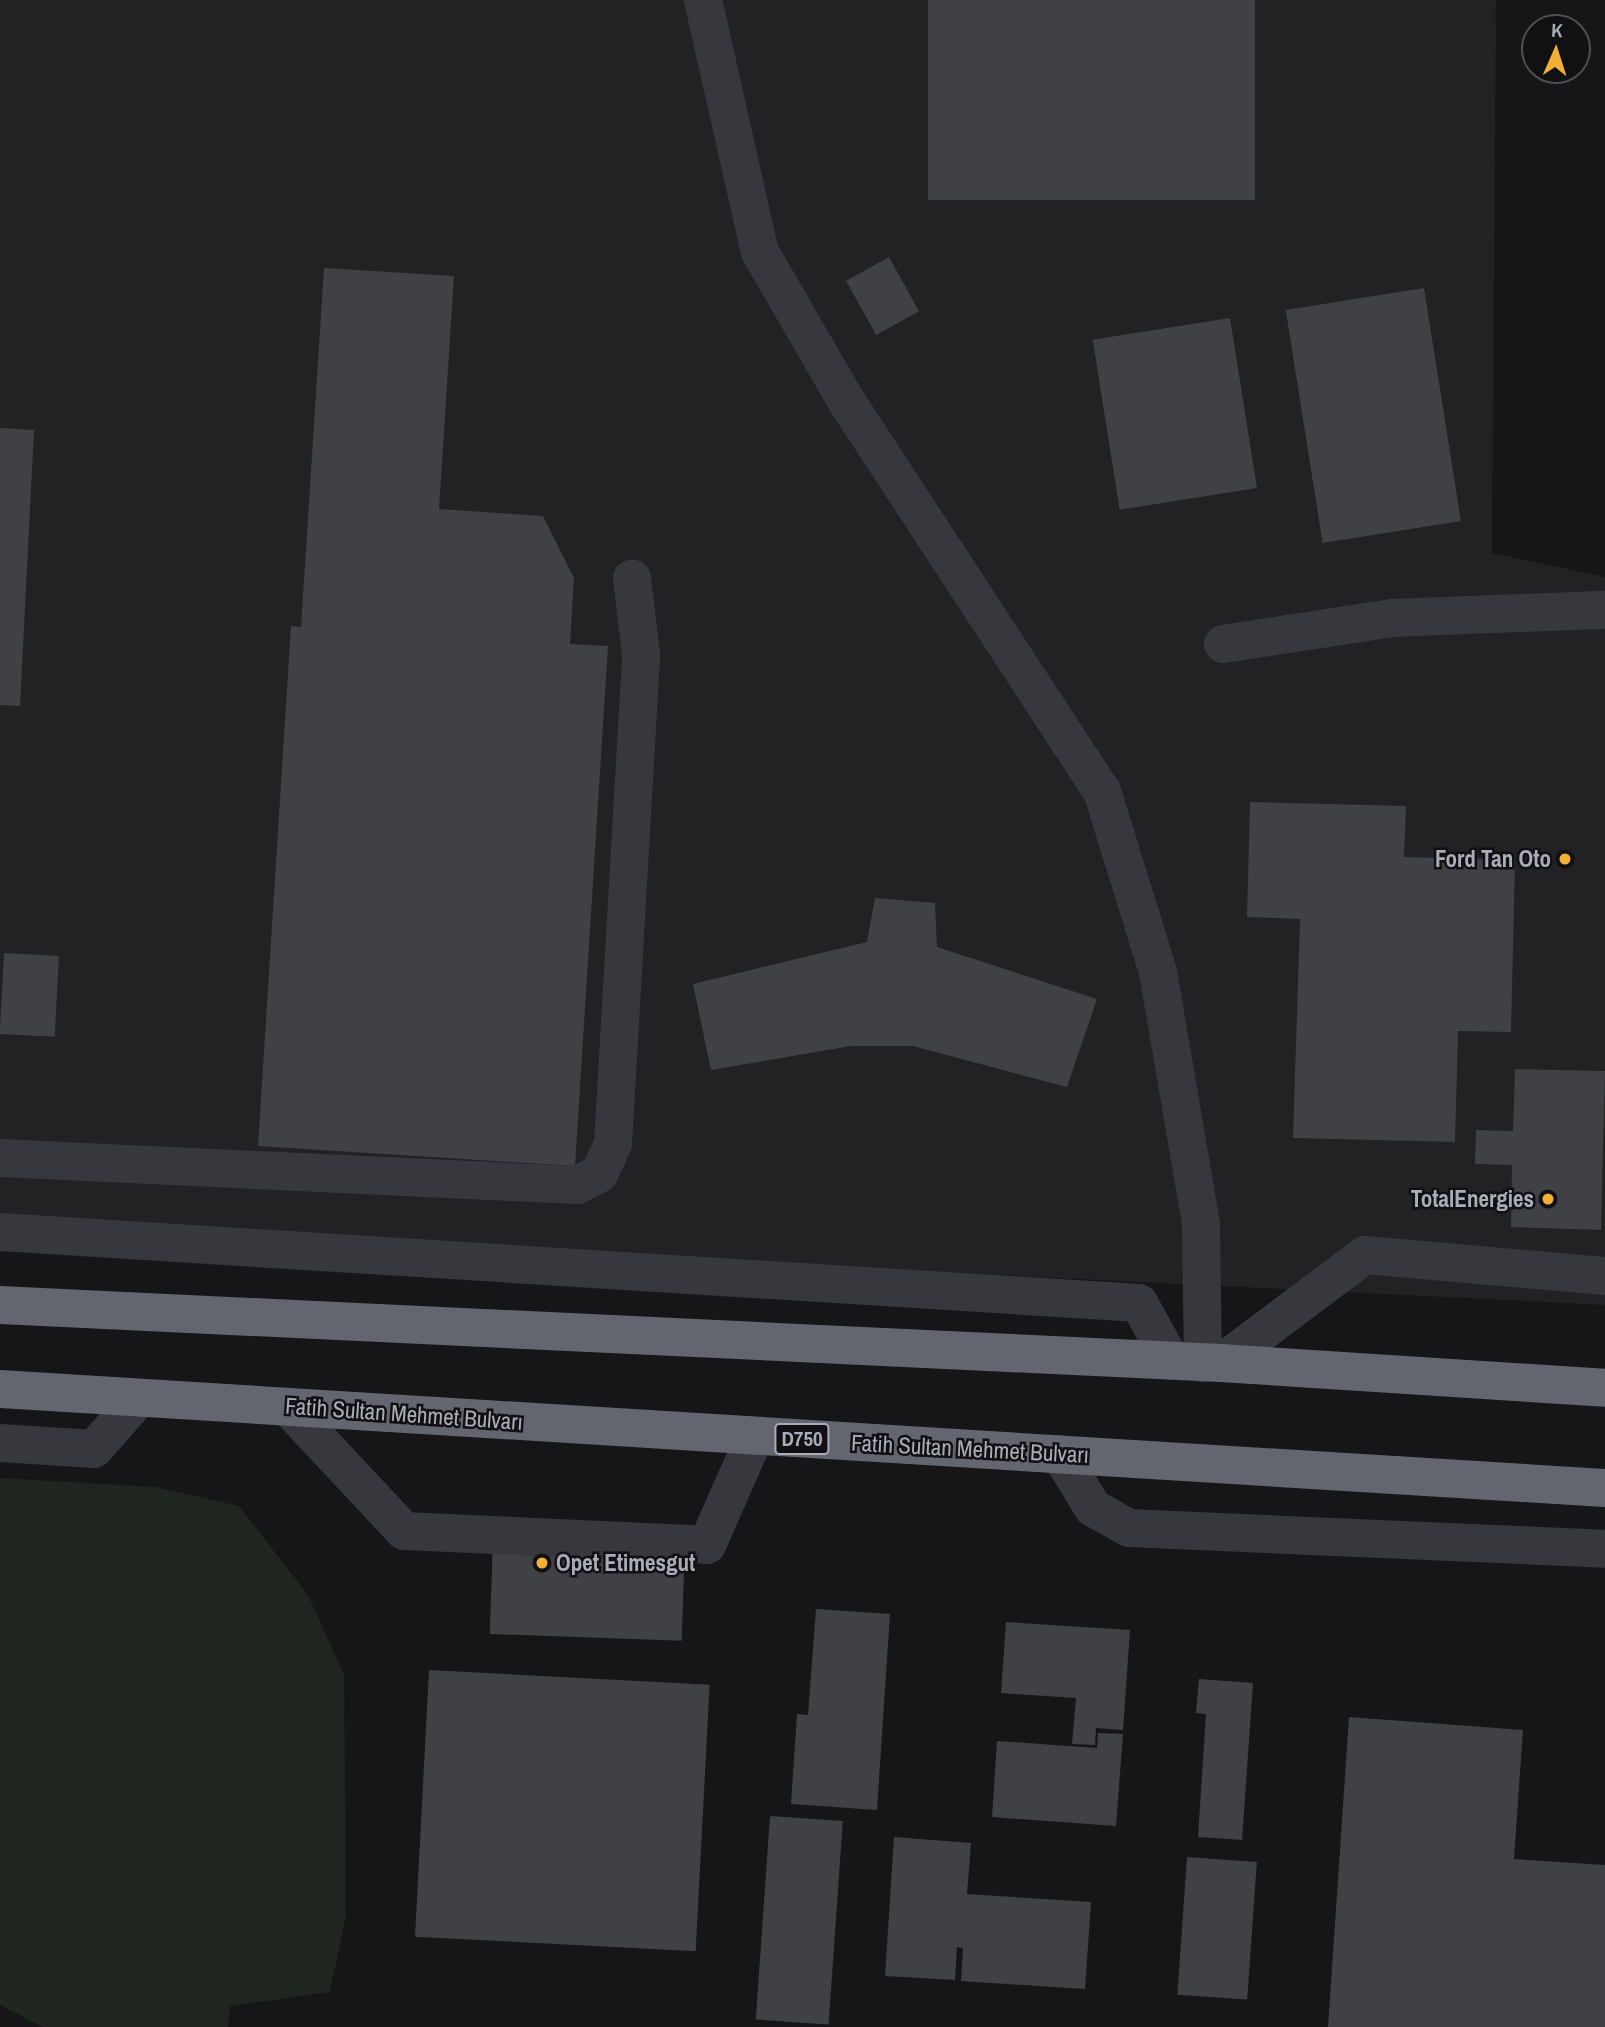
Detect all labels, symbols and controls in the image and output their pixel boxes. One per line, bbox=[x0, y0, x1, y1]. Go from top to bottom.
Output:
north arrow bbox=[1521, 14, 1591, 84]
text: K bbox=[1551, 17, 1563, 43]
place label: Ford Tan Oto bbox=[1435, 845, 1551, 873]
marker: Ford Tan Oto bbox=[1557, 851, 1573, 867]
place label: TotalEnergies bbox=[1411, 1185, 1534, 1213]
marker: TotalEnergies bbox=[1540, 1191, 1556, 1207]
street label: Fatih Sultan Mehmet Bulvarı bbox=[284, 1392, 524, 1436]
road number: D750 bbox=[774, 1422, 830, 1456]
street label: Fatih Sultan Mehmet Bulvarı bbox=[850, 1429, 1090, 1469]
place label: Opet Etimesgut bbox=[556, 1549, 695, 1577]
marker: Opet Etimesgut bbox=[534, 1555, 550, 1571]

